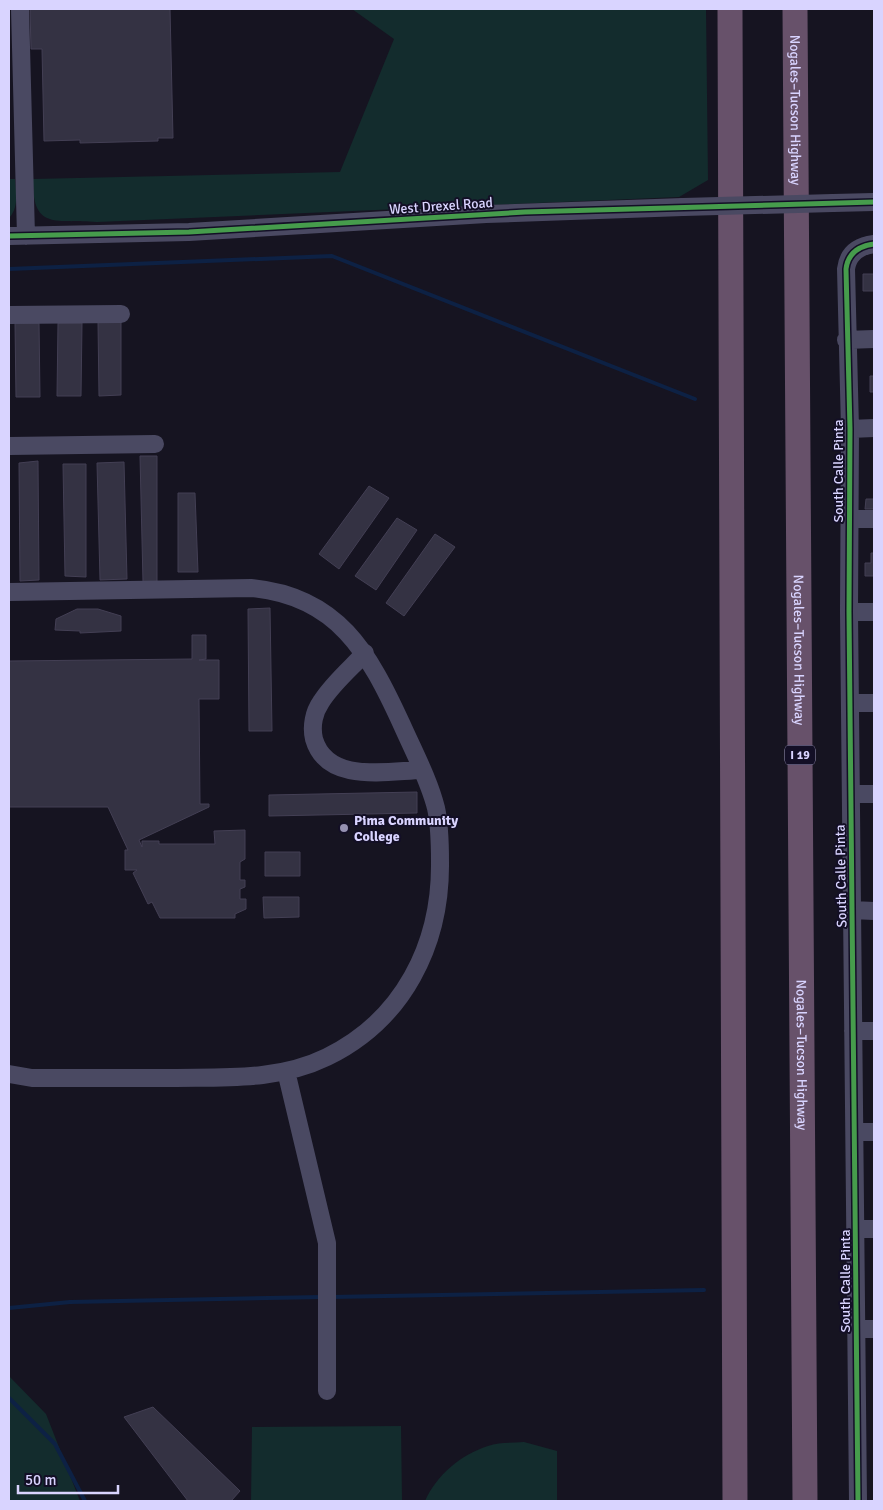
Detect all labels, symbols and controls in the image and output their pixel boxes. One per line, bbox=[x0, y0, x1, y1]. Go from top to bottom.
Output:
street label: Nogales–Tucson Highway bbox=[787, 35, 805, 186]
street label: West Drexel Road bbox=[389, 194, 493, 218]
street label: South Calle Pinta bbox=[830, 419, 847, 523]
street label: Nogales–Tucson Highway bbox=[790, 575, 808, 726]
road number: I 19 bbox=[785, 746, 815, 764]
place label: Pima Community College bbox=[354, 812, 458, 845]
marker: Pima Community College bbox=[338, 822, 350, 834]
street label: South Calle Pinta bbox=[832, 824, 850, 928]
street label: Nogales–Tucson Highway bbox=[793, 980, 811, 1131]
street label: South Calle Pinta bbox=[837, 1229, 854, 1333]
scale bar bbox=[18, 1462, 118, 1494]
text: 50 m bbox=[25, 1471, 56, 1489]

